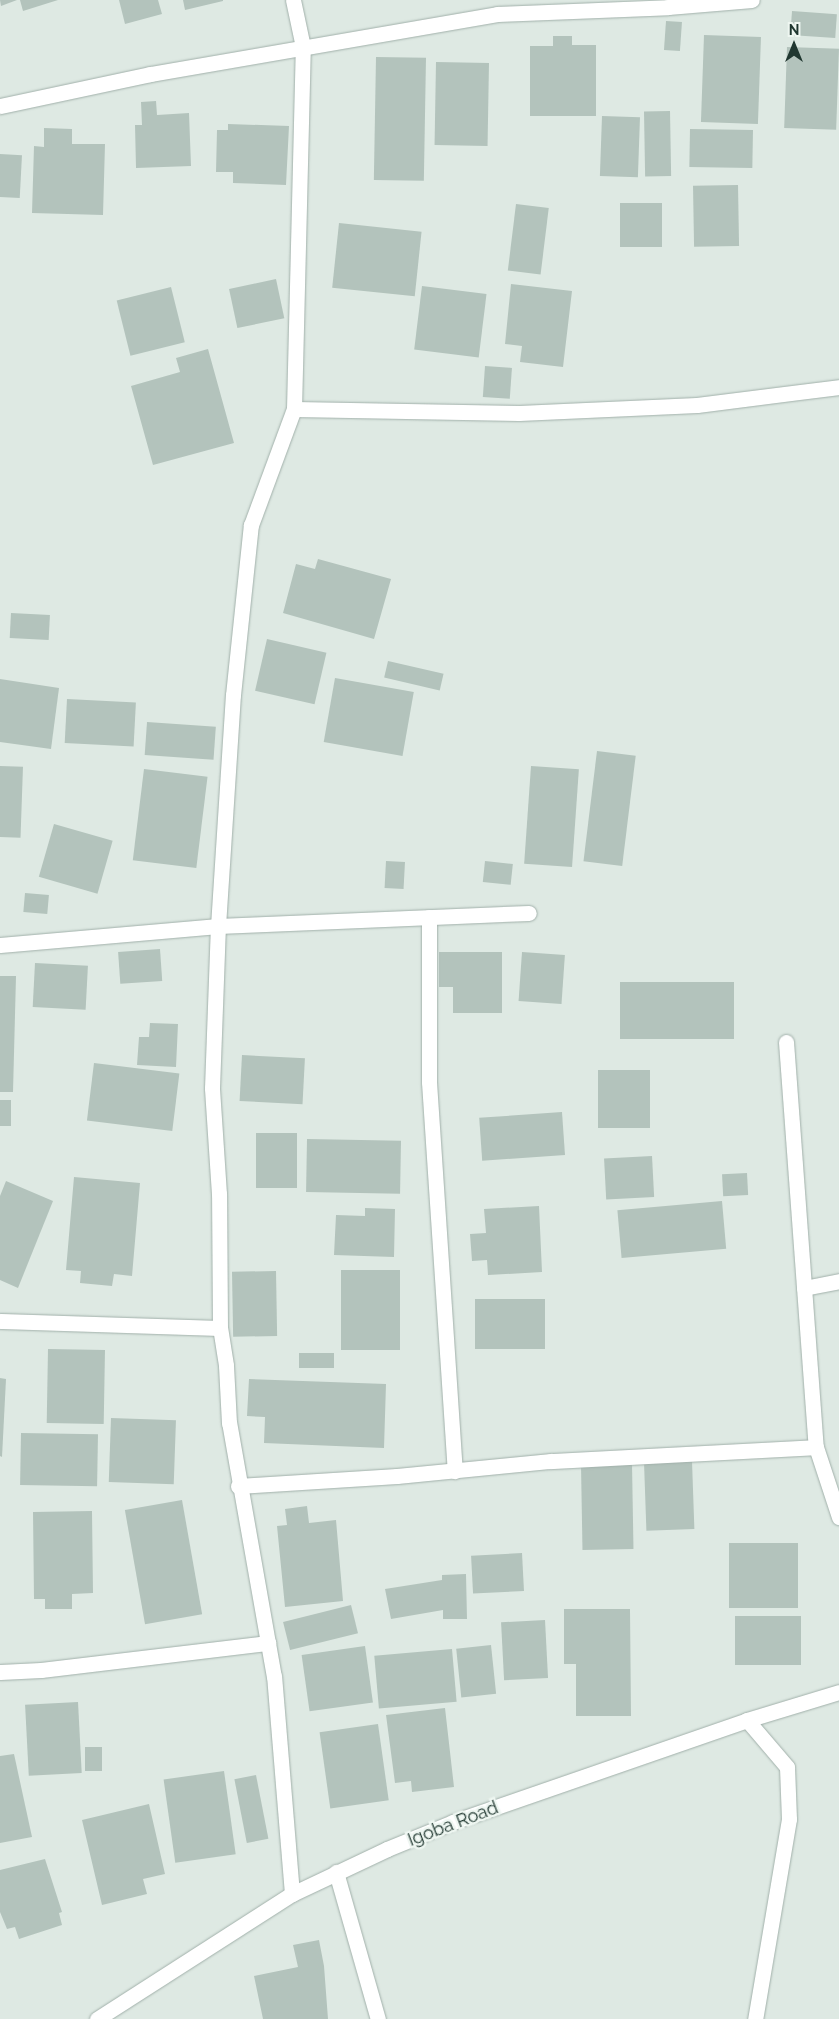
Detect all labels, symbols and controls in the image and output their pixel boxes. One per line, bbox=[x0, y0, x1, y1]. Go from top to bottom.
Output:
north arrow bbox=[769, 20, 819, 70]
text: N bbox=[789, 22, 799, 38]
street label: Igoba Road bbox=[405, 1797, 501, 1851]

